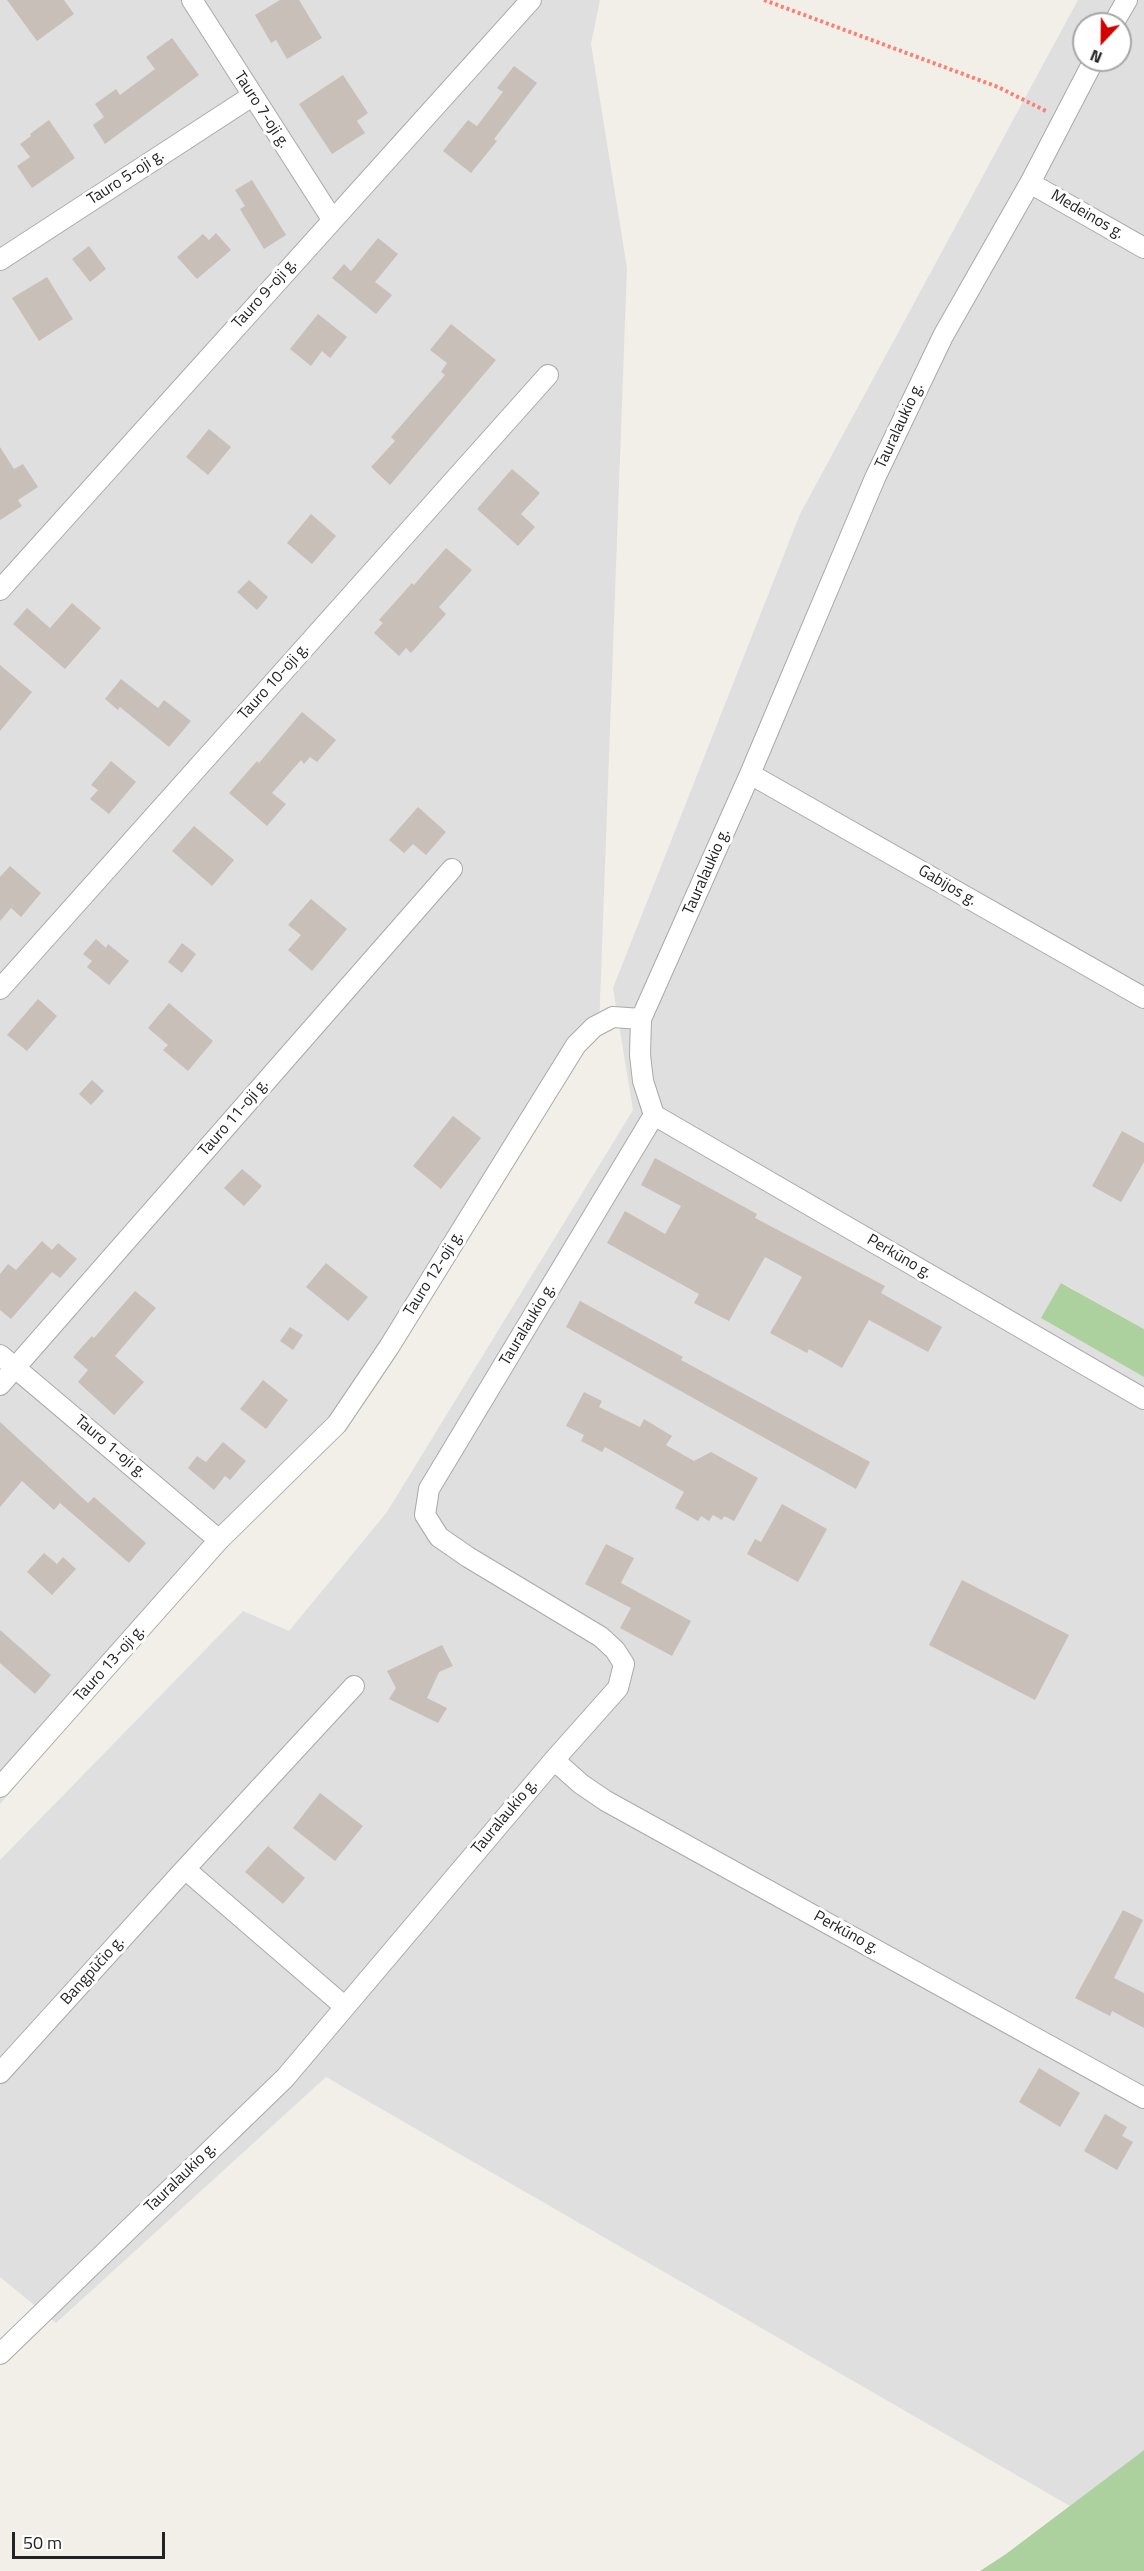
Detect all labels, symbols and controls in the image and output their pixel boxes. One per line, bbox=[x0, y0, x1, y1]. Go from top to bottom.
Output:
north arrow bbox=[1072, 12, 1132, 72]
text: N bbox=[1086, 44, 1106, 70]
street label: Tauro 7-oji g. bbox=[229, 68, 293, 152]
street label: Tauro 5-oji g. bbox=[84, 146, 168, 210]
street label: Medeinos g. bbox=[1047, 186, 1127, 244]
street label: Tauro 9-oji g. bbox=[229, 255, 301, 333]
street label: Tauralaukio g. bbox=[872, 380, 928, 472]
street label: Tauro 10-oji g. bbox=[235, 640, 313, 724]
street label: Tauralaukio g. bbox=[680, 826, 734, 918]
street label: Gabijos g. bbox=[914, 862, 980, 910]
street label: Tauro 11-oji g. bbox=[195, 1075, 273, 1161]
street label: Tauro 12-oji g. bbox=[400, 1228, 468, 1320]
street label: Perkūno g. bbox=[863, 1231, 935, 1283]
street label: Tauralaukio g. bbox=[496, 1281, 560, 1369]
street label: Tauro 1-oji g. bbox=[70, 1412, 150, 1482]
street label: Tauro 13-oji g. bbox=[71, 1622, 149, 1706]
street label: Tauralaukio g. bbox=[468, 1776, 542, 1858]
street label: Perkūno g. bbox=[810, 1907, 882, 1959]
street label: Bangpūčio g. bbox=[57, 1933, 129, 2009]
street label: Tauralaukio g. bbox=[141, 2139, 221, 2217]
scale bar bbox=[15, 2520, 168, 2558]
text: 50 m bbox=[23, 2529, 62, 2556]

